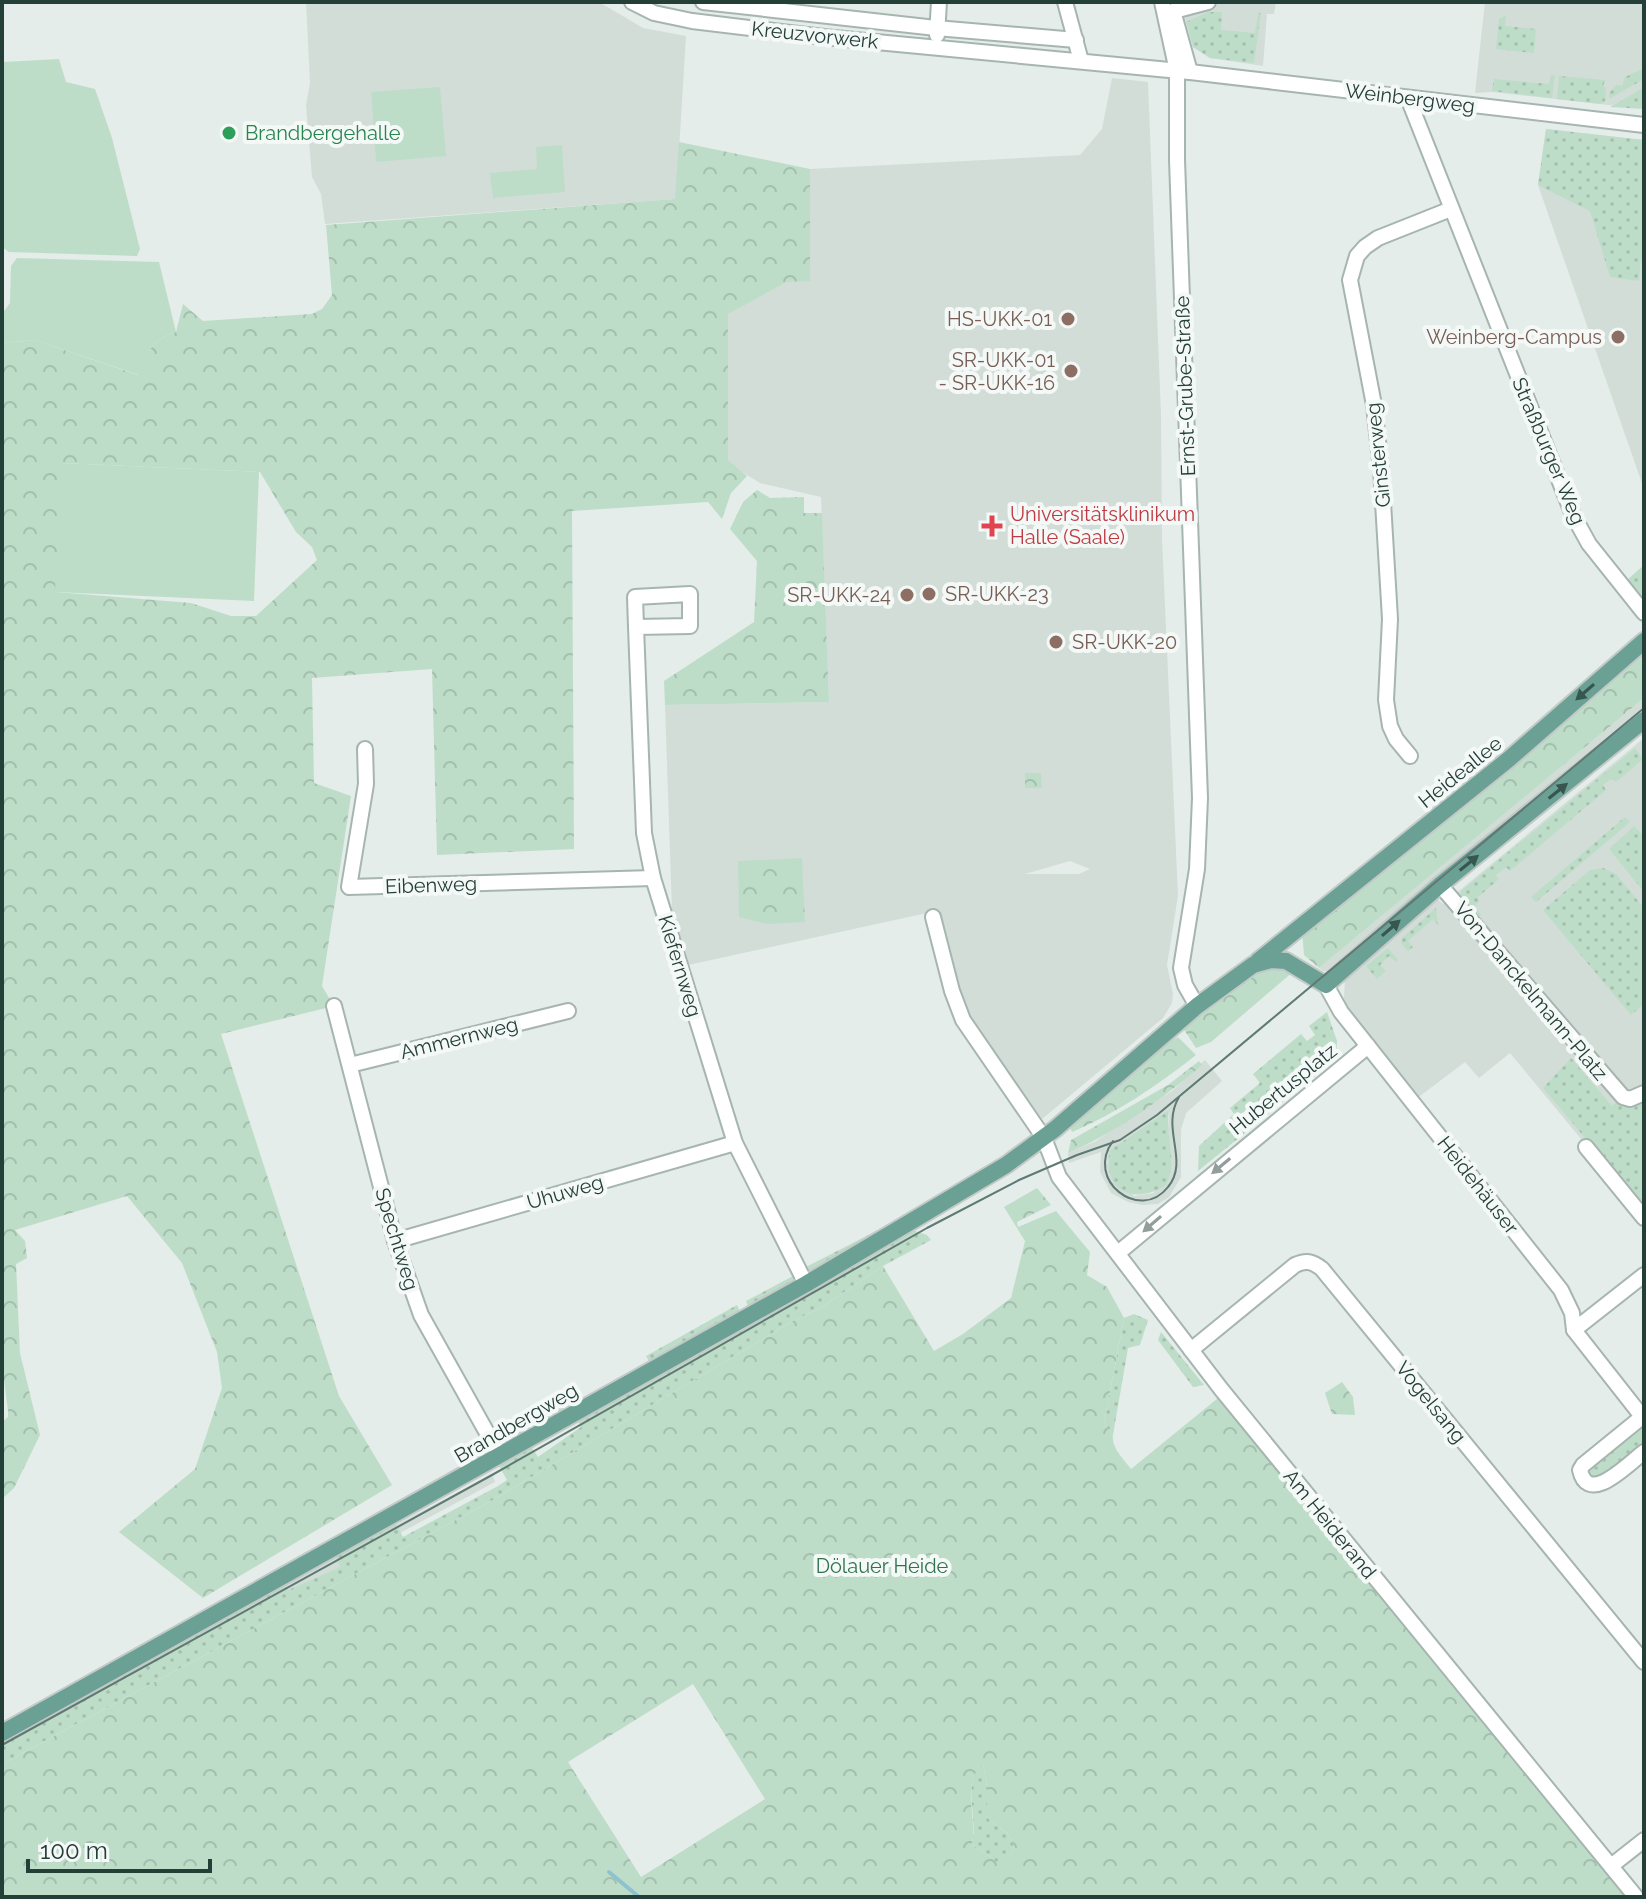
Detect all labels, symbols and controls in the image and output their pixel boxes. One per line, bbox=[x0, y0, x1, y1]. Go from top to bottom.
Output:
street label: Kreuzvorwerk bbox=[750, 16, 880, 54]
street label: Weinbergweg bbox=[1344, 78, 1476, 118]
place label: Brandbergehalle bbox=[245, 121, 401, 145]
marker: Brandbergehalle bbox=[220, 124, 238, 142]
street label: Ernst-Grube-Straße bbox=[1170, 295, 1200, 477]
place label: HS-UKK-01 bbox=[947, 307, 1052, 331]
marker: HS-UKK-01 bbox=[1059, 310, 1077, 328]
place label: Weinberg-Campus bbox=[1426, 325, 1602, 349]
marker: Weinberg-Campus bbox=[1609, 328, 1627, 346]
place label: SR-UKK-01 - SR-UKK-16 bbox=[938, 348, 1055, 395]
marker: SR-UKK-01 - SR-UKK-16 bbox=[1062, 362, 1080, 380]
street label: Straßburger Weg bbox=[1507, 374, 1591, 528]
street label: Ginsterweg bbox=[1361, 401, 1395, 509]
place label: Universitätsklinikum Halle (Saale) bbox=[1010, 502, 1195, 549]
marker: Universitätsklinikum Halle (Saale) bbox=[981, 515, 1003, 537]
place label: SR-UKK-23 bbox=[945, 582, 1049, 606]
place label: SR-UKK-24 bbox=[787, 583, 891, 607]
marker: SR-UKK-23 bbox=[920, 585, 938, 603]
marker: SR-UKK-24 bbox=[898, 586, 916, 604]
place label: SR-UKK-20 bbox=[1072, 630, 1177, 654]
marker: SR-UKK-20 bbox=[1047, 633, 1065, 651]
one-way arrow bbox=[1576, 683, 1595, 701]
street label: Heideallee bbox=[1414, 731, 1507, 813]
one-way arrow bbox=[1548, 783, 1568, 800]
one-way arrow bbox=[1459, 855, 1479, 871]
street label: Eibenweg bbox=[385, 871, 477, 899]
street label: Von-Danckelmann-Platz bbox=[1449, 897, 1613, 1085]
street label: Kiefernweg bbox=[653, 912, 707, 1020]
one-way arrow bbox=[1381, 920, 1400, 938]
street label: Ammernweg bbox=[398, 1012, 520, 1064]
street label: Hubertusplatz bbox=[1224, 1038, 1342, 1140]
street label: Heidehäuser bbox=[1432, 1131, 1524, 1239]
one-way arrow bbox=[1211, 1157, 1231, 1174]
street label: Uhuweg bbox=[524, 1170, 606, 1214]
street label: Spechtweg bbox=[370, 1185, 424, 1293]
one-way arrow bbox=[1142, 1215, 1162, 1232]
street label: Vogelsang bbox=[1391, 1356, 1471, 1448]
street label: Brandbergweg bbox=[450, 1378, 582, 1468]
street label: Am Heiderand bbox=[1279, 1464, 1381, 1584]
park label: Dölauer Heide bbox=[816, 1554, 949, 1578]
scale bar bbox=[28, 1823, 210, 1873]
text: 100 m bbox=[40, 1836, 108, 1865]

